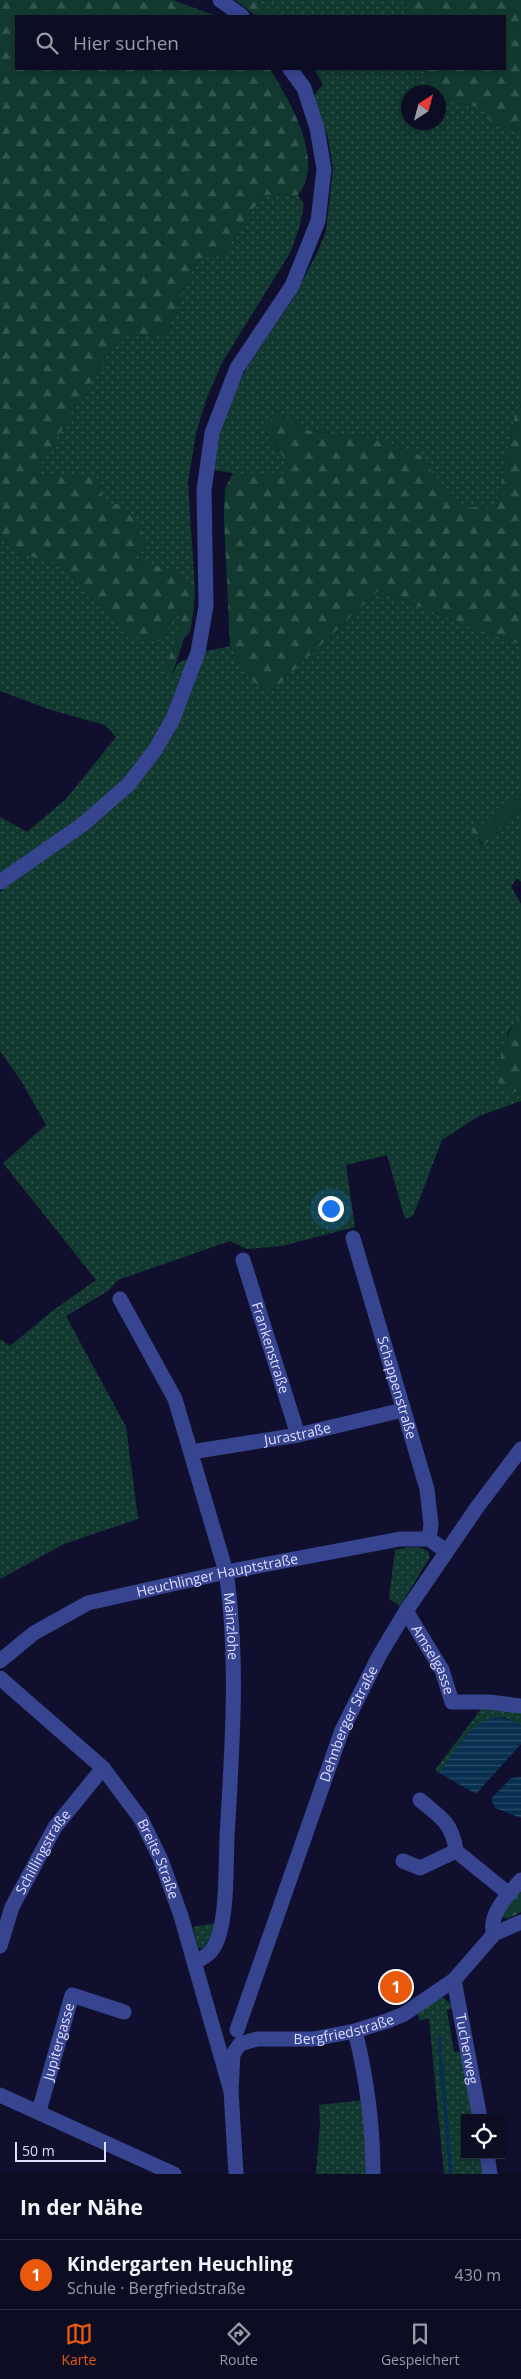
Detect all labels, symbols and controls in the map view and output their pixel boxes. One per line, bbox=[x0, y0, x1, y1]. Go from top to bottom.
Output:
search box bbox=[15, 15, 506, 70]
icon: search bbox=[33, 29, 61, 57]
text: Hier suchen bbox=[73, 30, 179, 56]
north arrow bbox=[401, 85, 446, 130]
your location bbox=[318, 1196, 344, 1222]
street label: Frankenstraße bbox=[248, 1299, 294, 1396]
street label: Schappenstraße bbox=[373, 1334, 422, 1441]
street label: Jurastraße bbox=[261, 1417, 333, 1450]
street label: Heuchlinger Hauptstraße bbox=[134, 1549, 300, 1601]
street label: Mainzlohe bbox=[220, 1592, 243, 1660]
street label: Amselgasse bbox=[408, 1621, 459, 1697]
street label: Dehnberger Straße bbox=[315, 1662, 382, 1784]
street label: Schillingstraße bbox=[11, 1805, 75, 1898]
street label: Breite Straße bbox=[133, 1815, 184, 1902]
pin: 1 bbox=[380, 1968, 412, 2006]
street label: Jupitergasse bbox=[38, 2001, 78, 2084]
street label: Bergfriedstraße bbox=[294, 2009, 397, 2048]
street label: Tucherweg bbox=[451, 2012, 483, 2086]
map controls bbox=[461, 2114, 506, 2159]
button: locate bbox=[461, 2114, 506, 2159]
scale bar bbox=[15, 2139, 106, 2162]
text: 50 m bbox=[22, 2141, 55, 2160]
text: In der Nähe bbox=[20, 2193, 143, 2221]
text: Kindergarten Heuchling bbox=[67, 2251, 293, 2277]
text: 1 bbox=[31, 2264, 41, 2286]
text: 430 m bbox=[455, 2264, 501, 2286]
text: Schule · Bergfriedstraße bbox=[67, 2277, 246, 2299]
tab: Karte bbox=[62, 2320, 96, 2369]
tab: Route bbox=[219, 2320, 258, 2369]
tab: Gespeichert bbox=[381, 2320, 459, 2369]

